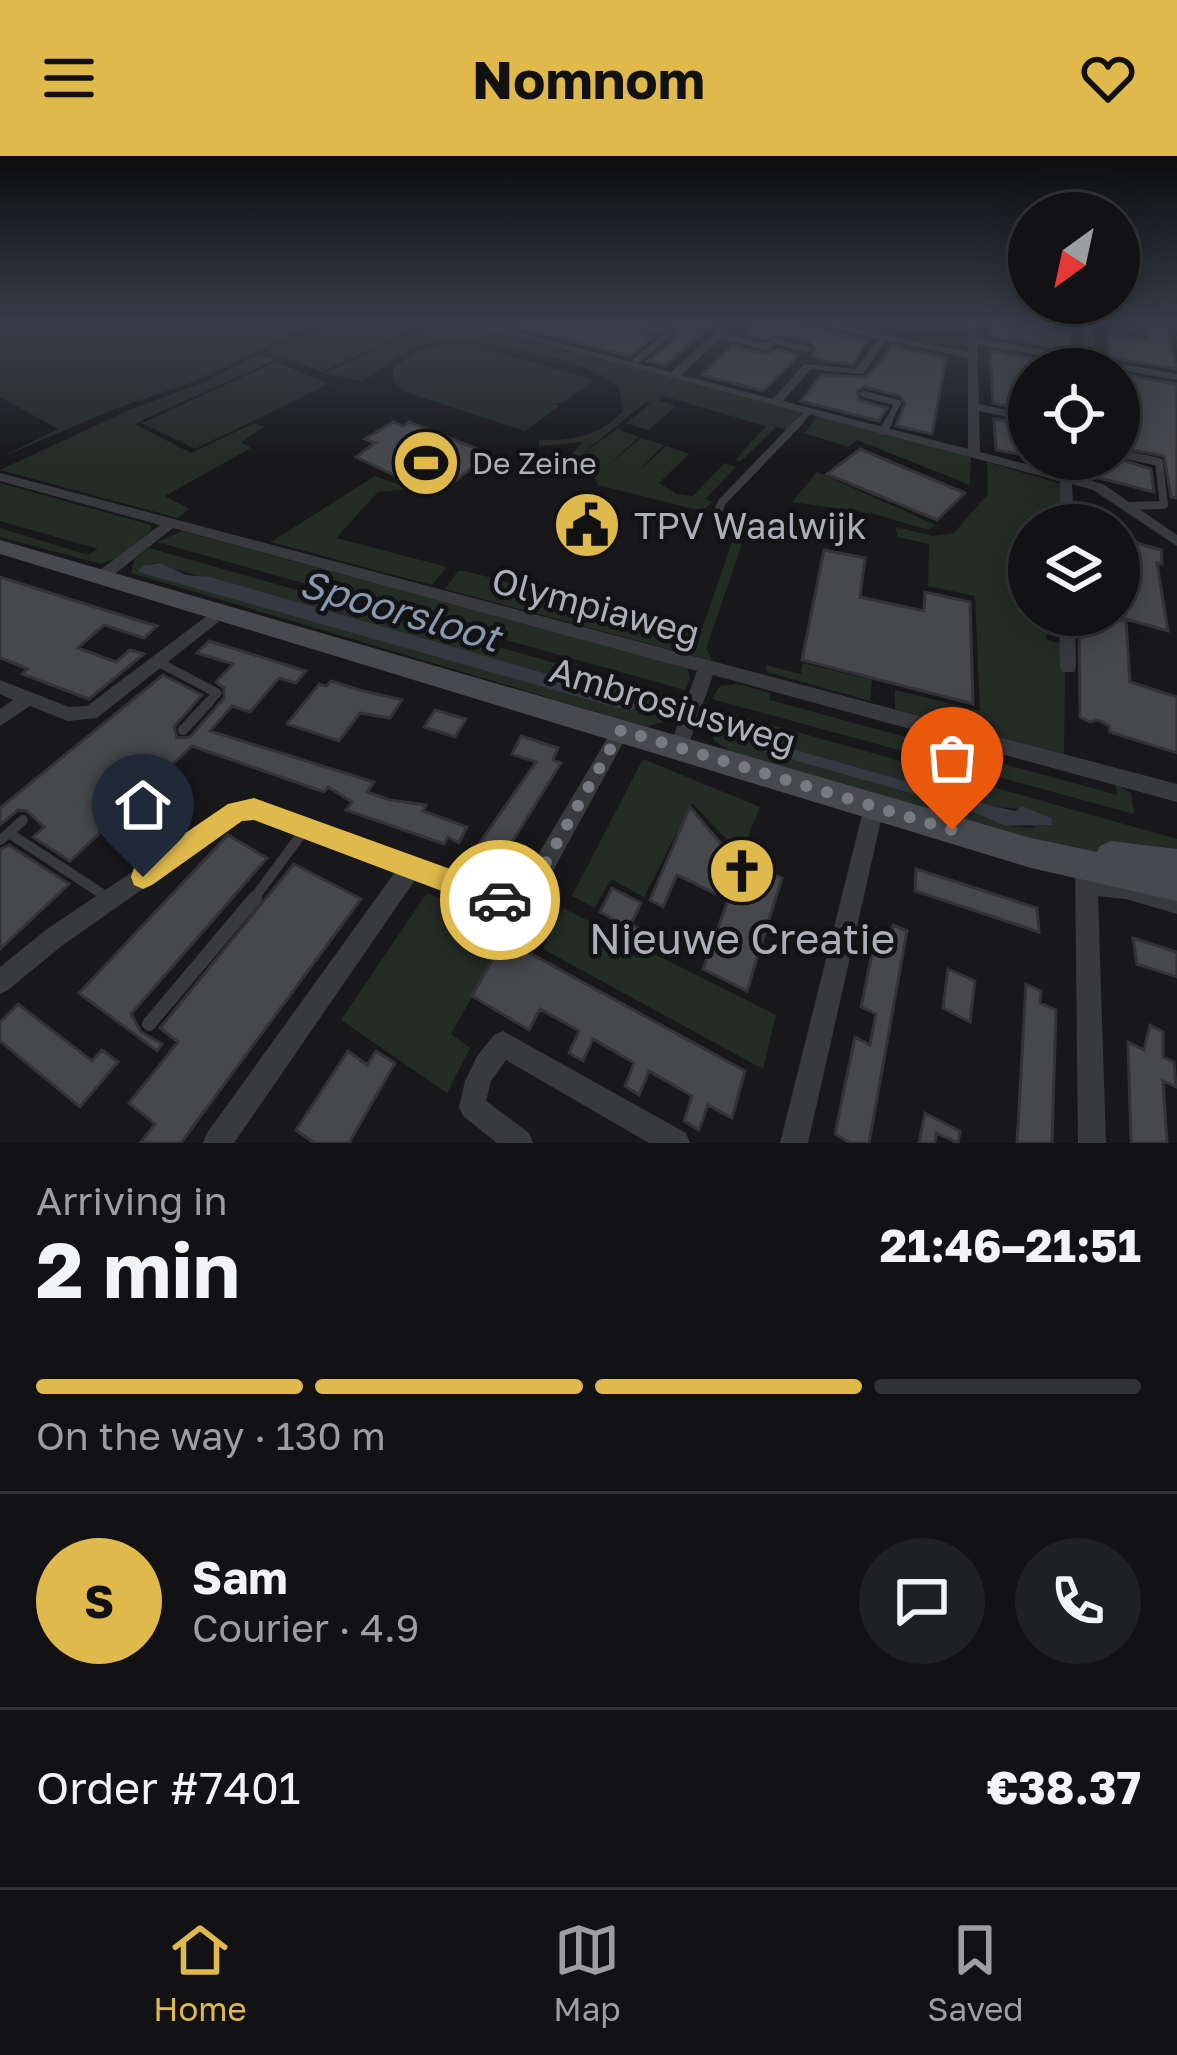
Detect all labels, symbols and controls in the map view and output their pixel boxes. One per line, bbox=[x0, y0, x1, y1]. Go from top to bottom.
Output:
icon: menu bbox=[36, 45, 102, 111]
icon: heart bbox=[1075, 45, 1141, 111]
text: Nomnom bbox=[472, 46, 705, 111]
north arrow bbox=[1008, 192, 1140, 324]
map controls bbox=[1008, 192, 1140, 636]
button: locate bbox=[1008, 348, 1140, 480]
sports icon: De Zeine bbox=[391, 428, 461, 498]
place label: De Zeine bbox=[472, 445, 597, 481]
public building icon: TPV Waalwijk bbox=[552, 490, 622, 560]
place label: TPV Waalwijk bbox=[634, 504, 867, 547]
button: layers bbox=[1008, 504, 1140, 636]
street label: Olympiaweg bbox=[488, 558, 704, 654]
water label: Spoorsloot bbox=[294, 559, 509, 662]
street label: Ambrosiusweg bbox=[545, 647, 801, 763]
pin bbox=[901, 707, 1003, 830]
icon: bag bbox=[919, 725, 985, 791]
pin bbox=[92, 754, 194, 877]
icon: home bbox=[110, 772, 176, 838]
church icon: Nieuwe Creatie bbox=[707, 836, 777, 906]
courier bbox=[440, 840, 560, 960]
icon: car bbox=[467, 867, 533, 933]
place label: Nieuwe Creatie bbox=[589, 913, 895, 963]
text: Arriving in bbox=[36, 1177, 227, 1224]
text: 21:46–21:51 bbox=[880, 1218, 1141, 1272]
text: 2 min bbox=[36, 1222, 240, 1315]
text: On the way · 130 m bbox=[36, 1412, 386, 1459]
button: chat bbox=[859, 1538, 985, 1664]
button: phone bbox=[1015, 1538, 1141, 1664]
text: Sam bbox=[192, 1550, 288, 1604]
text: S bbox=[84, 1574, 114, 1628]
text: Courier · 4.9 bbox=[192, 1604, 419, 1651]
text: Order #7401 bbox=[36, 1760, 301, 1814]
text: €38.37 bbox=[987, 1760, 1141, 1814]
tab: Home bbox=[153, 1917, 247, 2028]
tab: Map bbox=[553, 1917, 621, 2028]
tab: Saved bbox=[927, 1917, 1024, 2028]

